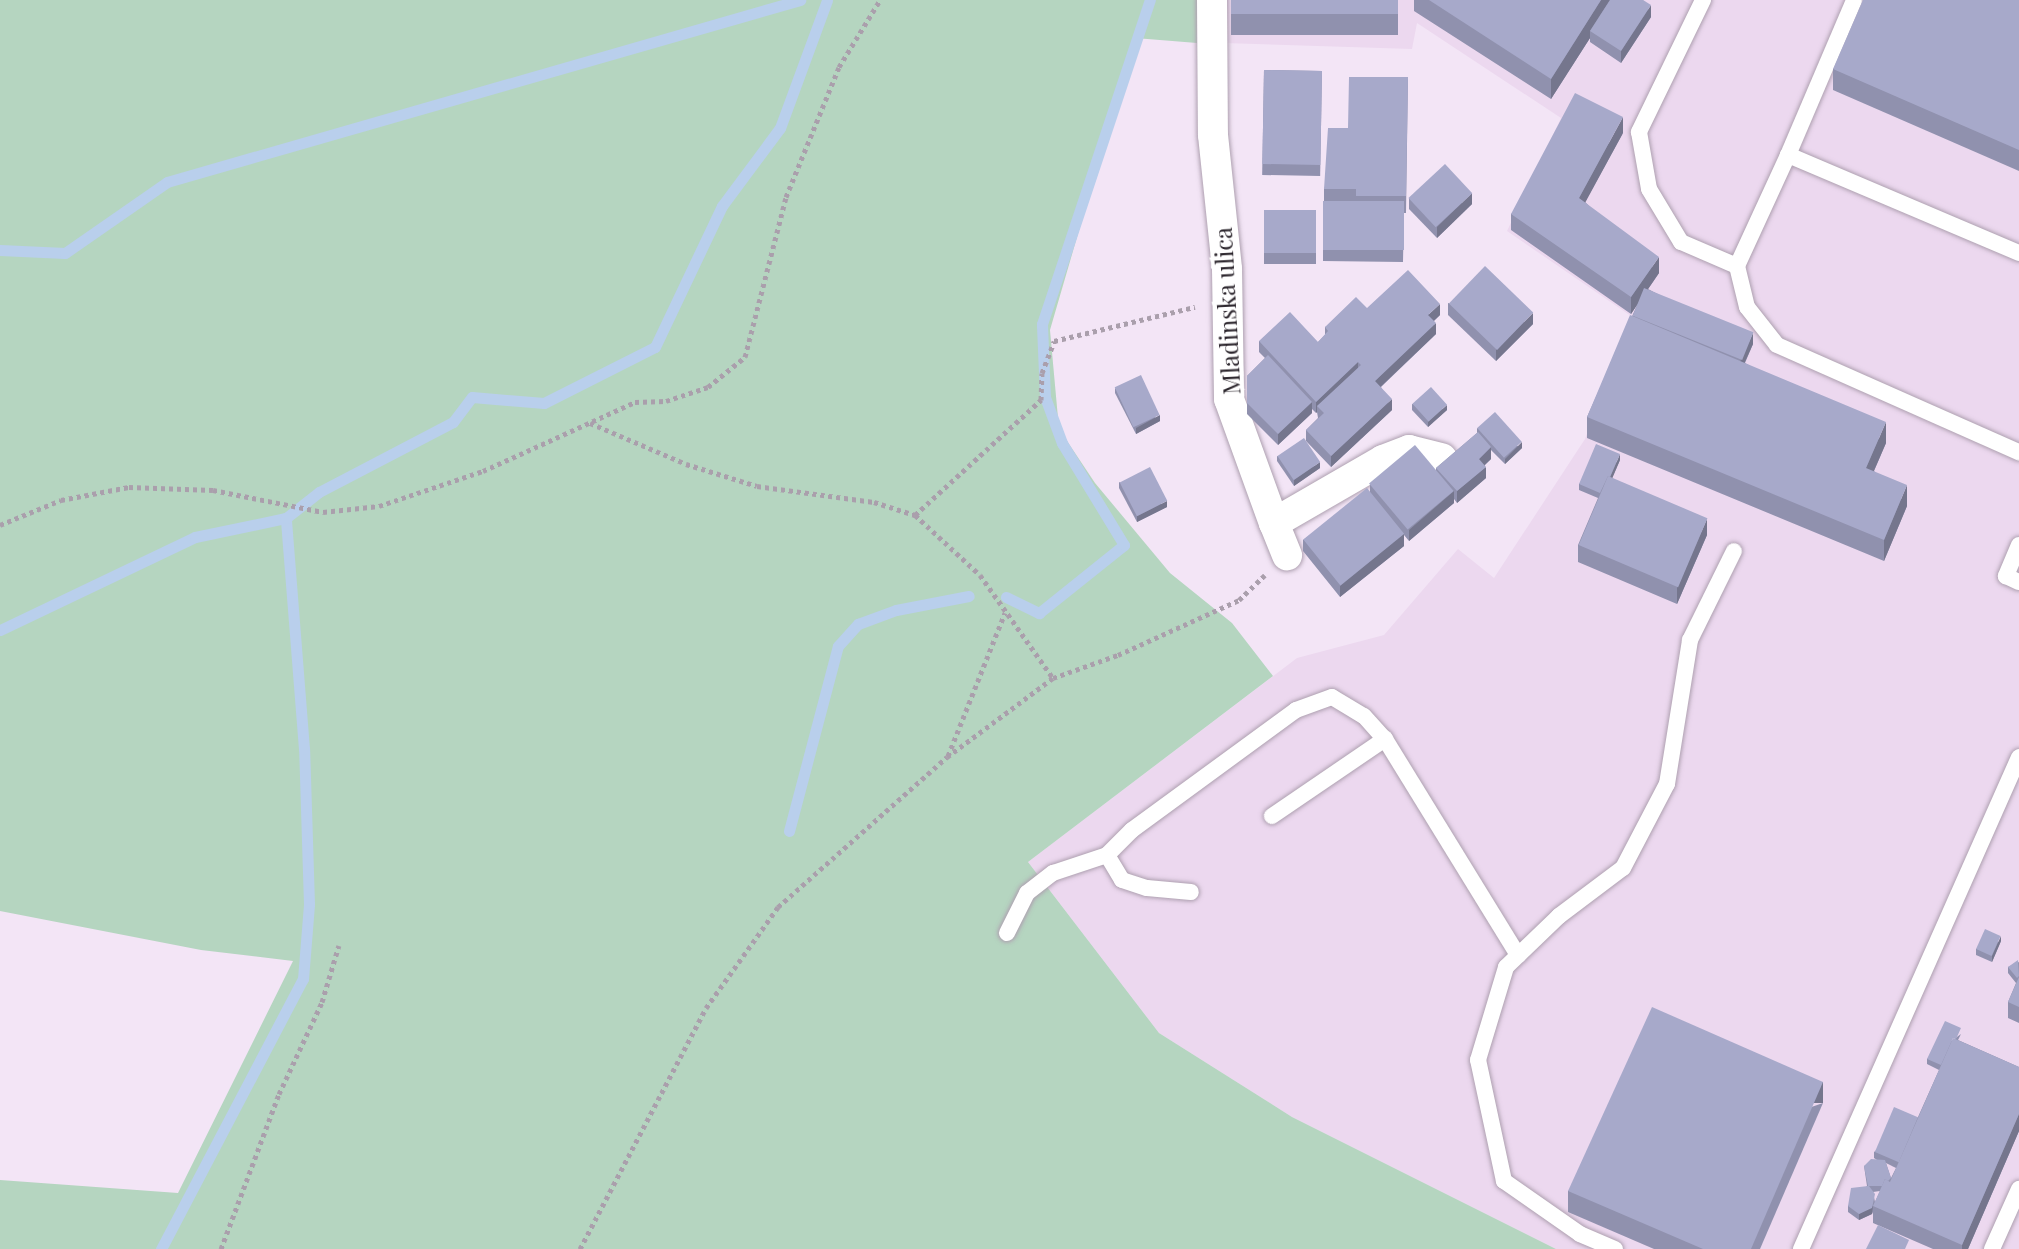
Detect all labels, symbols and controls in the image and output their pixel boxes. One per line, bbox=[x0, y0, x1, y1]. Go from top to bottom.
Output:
street label: Mladinska ulica bbox=[1208, 226, 1246, 396]

